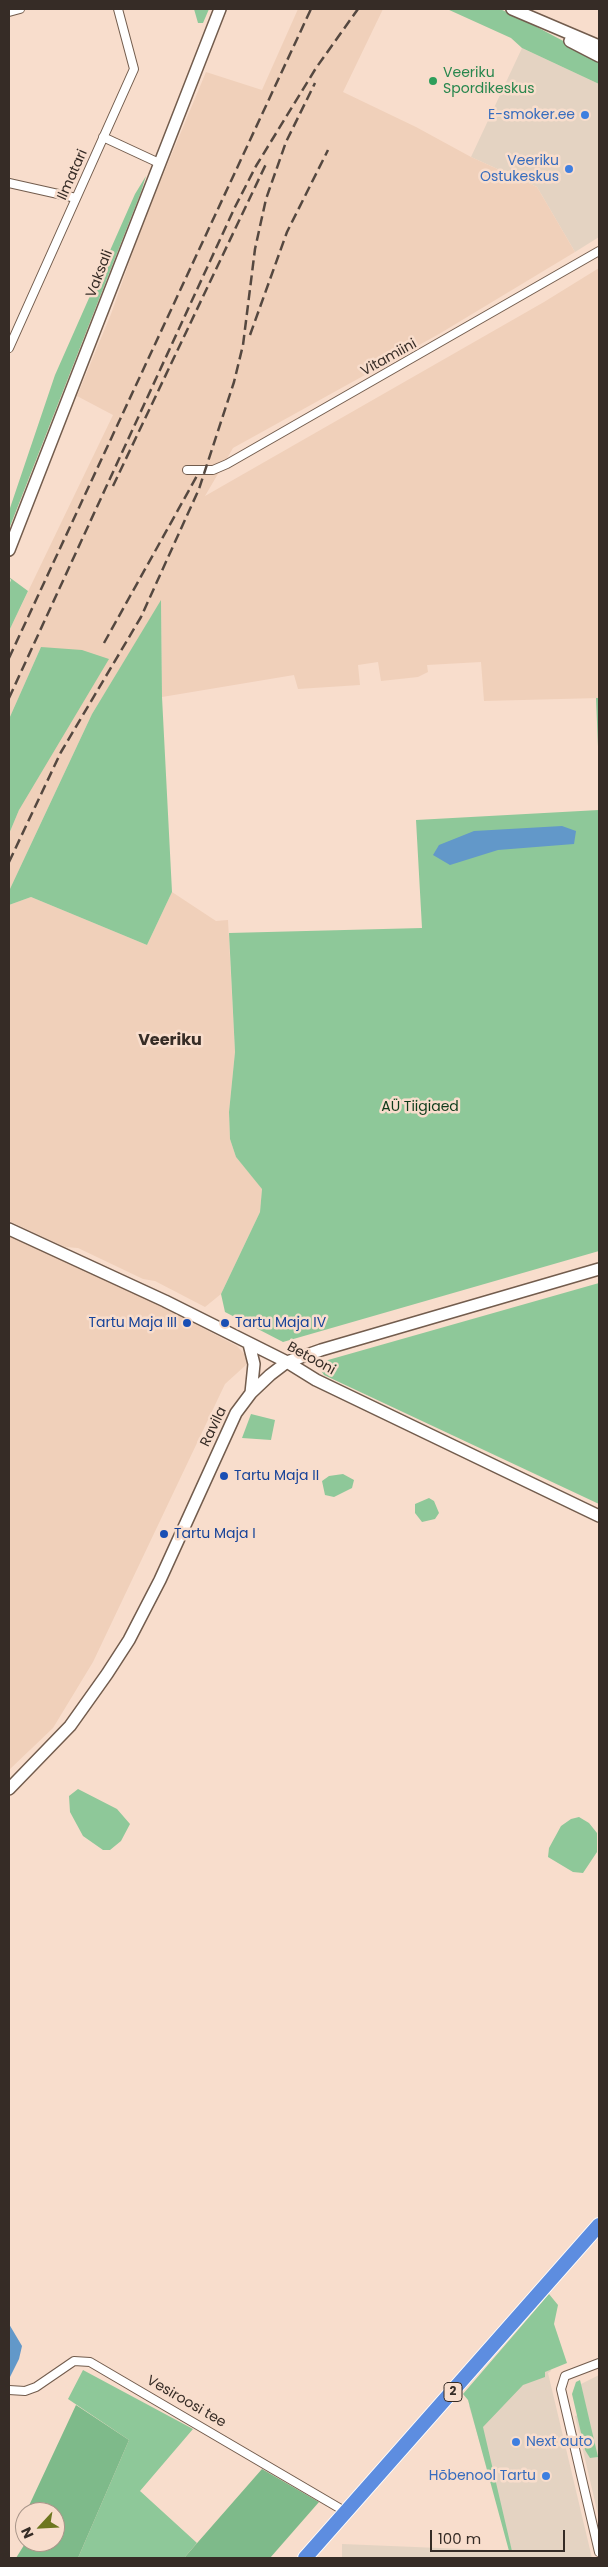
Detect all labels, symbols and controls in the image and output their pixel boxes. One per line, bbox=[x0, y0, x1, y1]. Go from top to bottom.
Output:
place label: Veeriku Spordikeskus bbox=[443, 65, 534, 98]
marker: Veeriku Spordikeskus bbox=[427, 75, 439, 87]
place label: E-smoker.ee bbox=[488, 107, 575, 123]
marker: E-smoker.ee bbox=[579, 109, 591, 121]
street label: Ilmatari bbox=[54, 147, 92, 203]
place label: Veeriku Ostukeskus bbox=[480, 153, 559, 186]
marker: Veeriku Ostukeskus bbox=[563, 163, 575, 175]
street label: Vaksali bbox=[83, 248, 117, 300]
street label: Vitamiini bbox=[358, 336, 420, 380]
district label: Veeriku bbox=[138, 1031, 202, 1051]
park label: AÜ Tiigiaed bbox=[381, 1099, 459, 1115]
place label: Tartu Maja III bbox=[88, 1315, 177, 1331]
place label: Tartu Maja IV bbox=[235, 1315, 326, 1331]
marker: Tartu Maja III bbox=[181, 1317, 193, 1329]
marker: Tartu Maja IV bbox=[219, 1317, 231, 1329]
street label: Betooni bbox=[284, 1339, 338, 1379]
street label: Ravila bbox=[197, 1404, 231, 1450]
place label: Tartu Maja II bbox=[234, 1468, 319, 1484]
marker: Tartu Maja II bbox=[218, 1470, 230, 1482]
place label: Tartu Maja I bbox=[174, 1526, 256, 1542]
marker: Tartu Maja I bbox=[158, 1528, 170, 1540]
street label: Vesiroosi tee bbox=[143, 2372, 229, 2432]
road number: 2 bbox=[444, 2382, 462, 2402]
place label: Next auto bbox=[526, 2434, 593, 2450]
marker: Next auto bbox=[510, 2436, 522, 2448]
place label: Hõbenool Tartu bbox=[429, 2468, 536, 2484]
marker: Hõbenool Tartu bbox=[540, 2470, 552, 2482]
north arrow bbox=[15, 2502, 65, 2552]
scale bar bbox=[433, 2520, 568, 2552]
text: N bbox=[16, 2524, 39, 2542]
text: 100 m bbox=[438, 2528, 481, 2549]

